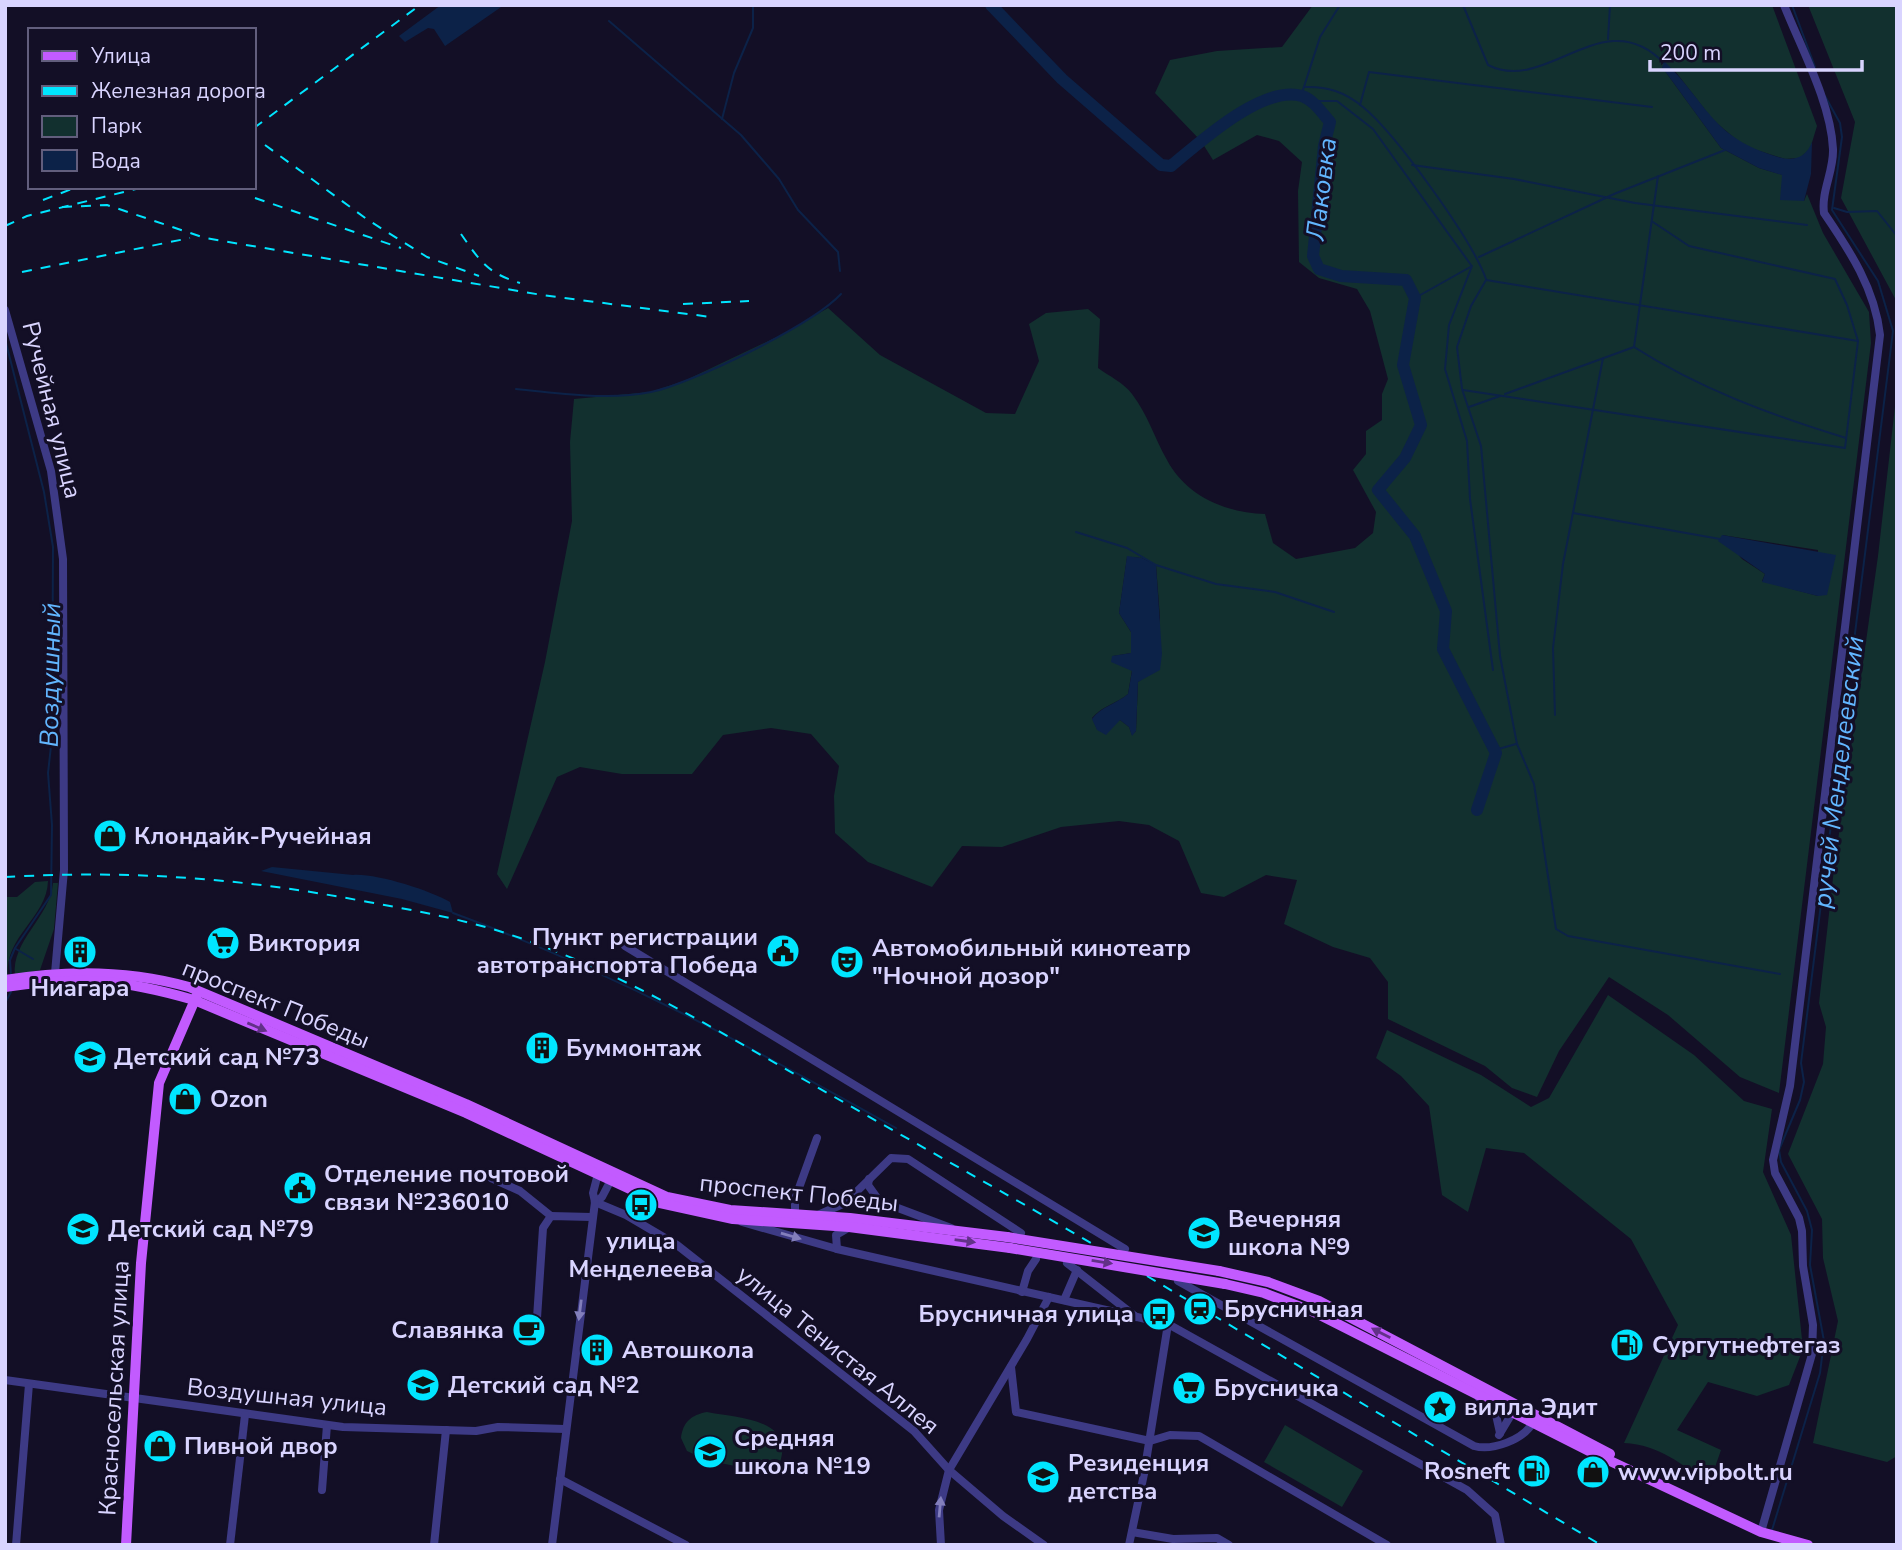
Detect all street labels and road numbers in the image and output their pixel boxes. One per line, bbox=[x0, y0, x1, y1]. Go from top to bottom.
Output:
street label: Ручейная улица bbox=[15, 318, 89, 502]
street label: проспект Победы bbox=[177, 952, 375, 1056]
street label: проспект Победы bbox=[698, 1167, 900, 1219]
street label: улица Тенистая Аллея bbox=[730, 1258, 946, 1442]
street label: Красносельская улица bbox=[91, 1260, 137, 1516]
street label: Воздушная улица bbox=[185, 1371, 389, 1423]

